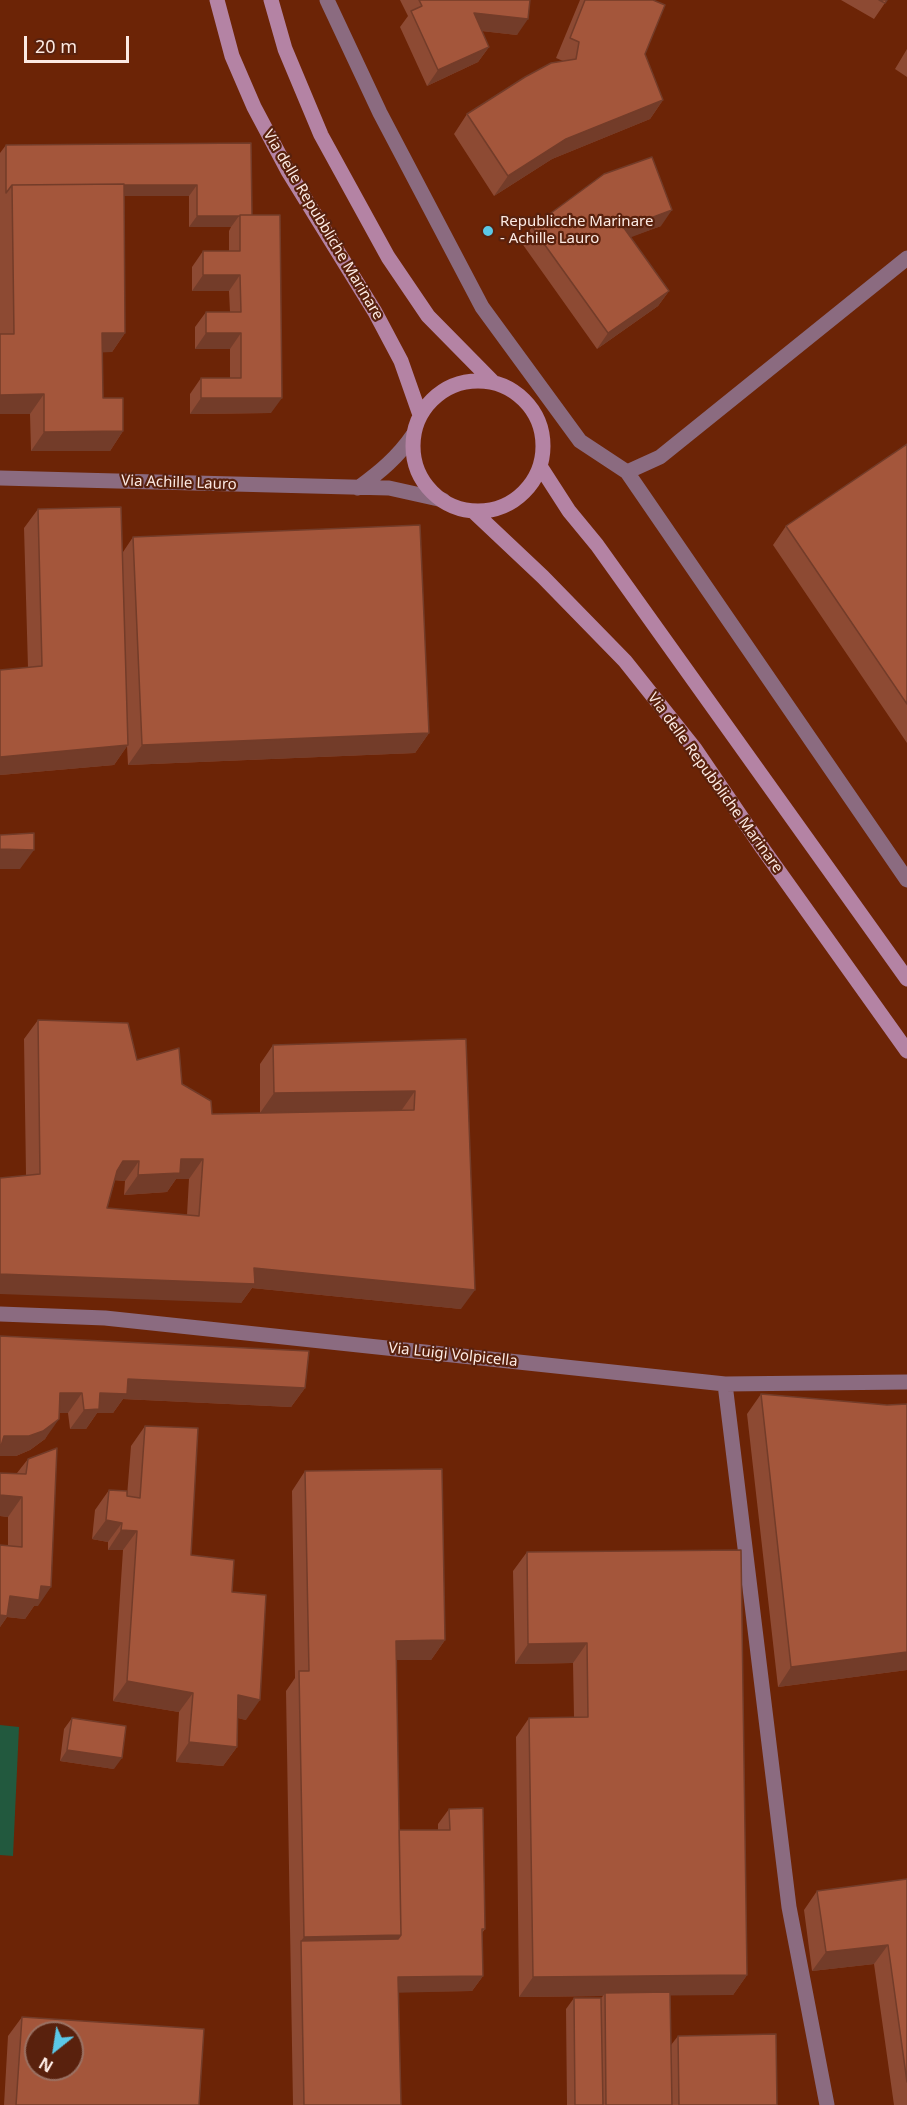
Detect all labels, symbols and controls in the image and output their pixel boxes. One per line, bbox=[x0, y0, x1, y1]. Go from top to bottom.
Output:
scale bar bbox=[27, 24, 132, 62]
text: 20 m bbox=[35, 34, 77, 58]
street label: Via delle Repubbliche Marinare bbox=[259, 127, 387, 323]
place label: Republicche Marinare - Achille Lauro bbox=[500, 213, 653, 248]
marker: Republicche Marinare - Achille Lauro bbox=[481, 224, 495, 238]
street label: Via Achille Lauro bbox=[121, 472, 237, 494]
street label: Via delle Repubbliche Marinare bbox=[644, 689, 786, 877]
street label: Via Luigi Volpicella bbox=[388, 1339, 518, 1371]
north arrow bbox=[24, 2021, 84, 2081]
text: N bbox=[35, 2052, 57, 2078]

